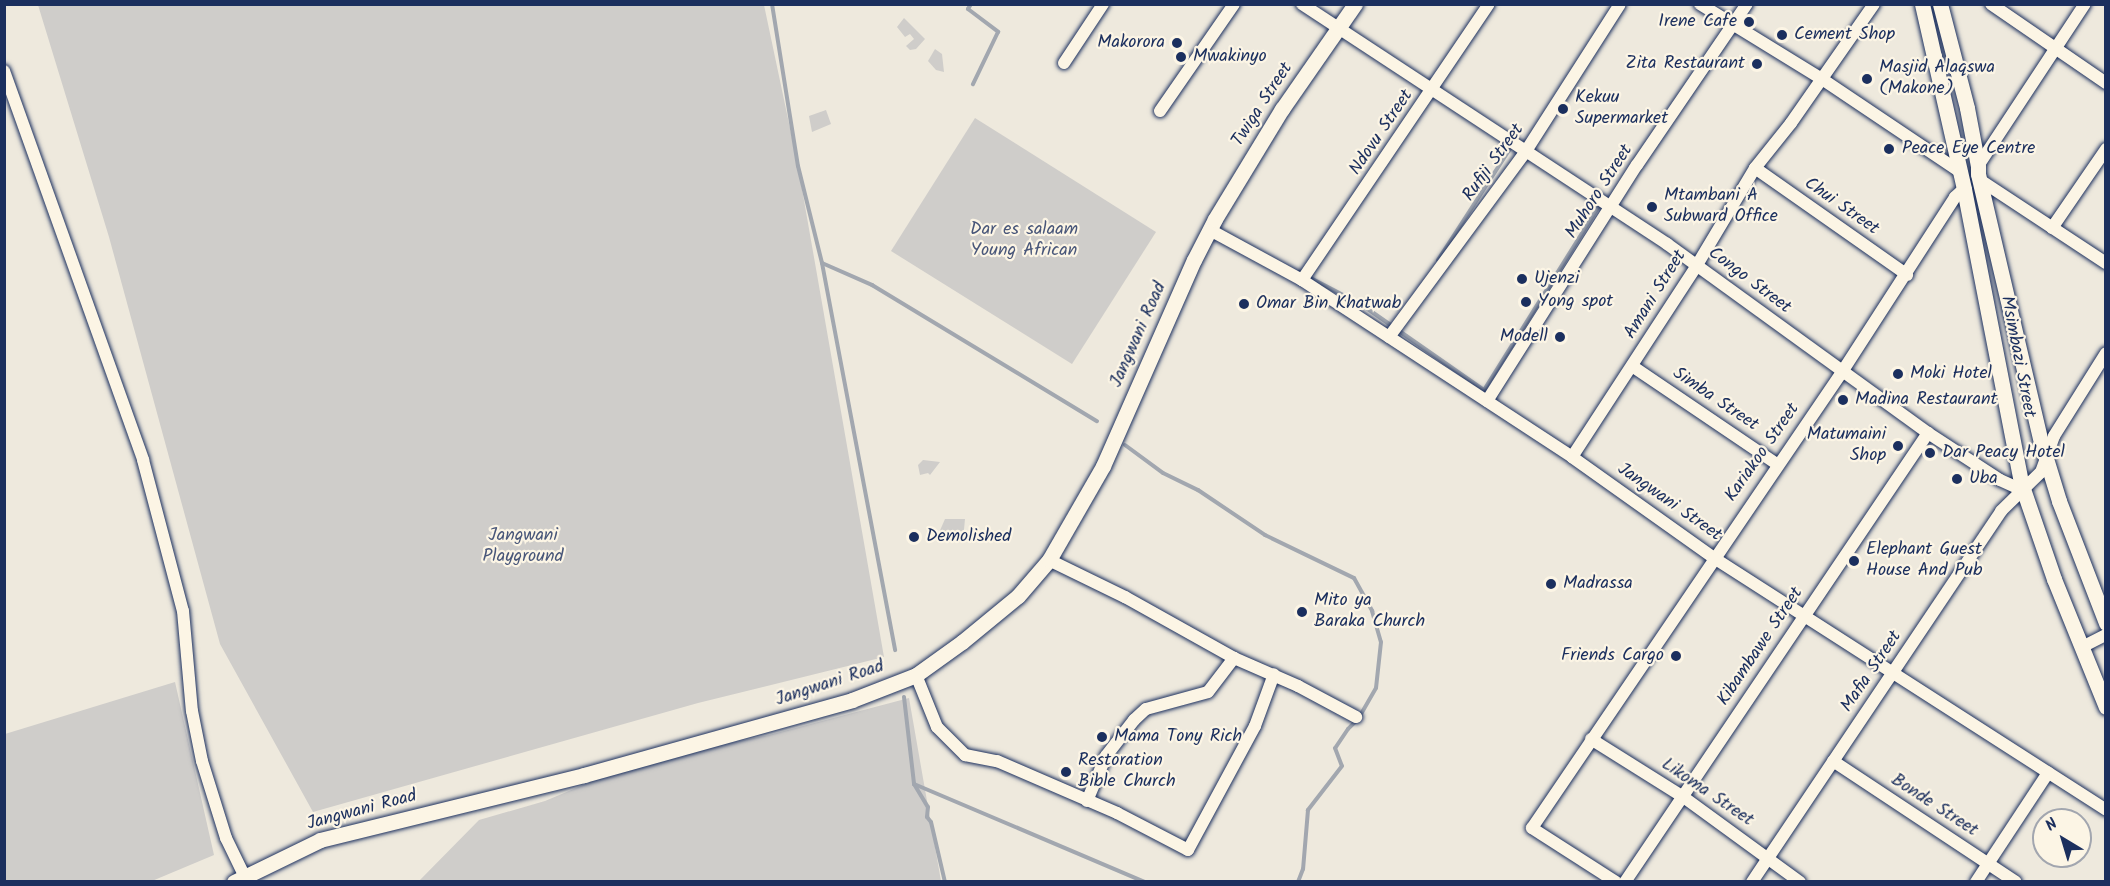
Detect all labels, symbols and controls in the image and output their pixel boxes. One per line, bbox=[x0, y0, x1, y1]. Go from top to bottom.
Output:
place label: Irene Cafe bbox=[1658, 11, 1737, 33]
marker: Irene Cafe bbox=[1742, 15, 1756, 29]
place label: Cement Shop bbox=[1794, 24, 1895, 46]
marker: Cement Shop bbox=[1775, 28, 1789, 42]
place label: Makorora bbox=[1097, 32, 1165, 54]
marker: Makorora bbox=[1170, 36, 1184, 50]
place label: Mwakinyo bbox=[1193, 46, 1267, 68]
marker: Mwakinyo bbox=[1174, 50, 1188, 64]
place label: Zita Restaurant bbox=[1626, 53, 1745, 75]
marker: Zita Restaurant bbox=[1750, 57, 1764, 71]
place label: Masjid Alaqswa (Makone) bbox=[1879, 58, 1995, 100]
street label: Twiga Street bbox=[1228, 59, 1298, 151]
marker: Masjid Alaqswa (Makone) bbox=[1860, 72, 1874, 86]
street label: Ndovu Street bbox=[1346, 86, 1418, 180]
place label: Kekuu Supermarket bbox=[1575, 88, 1668, 130]
marker: Kekuu Supermarket bbox=[1556, 102, 1570, 116]
street label: Rufiji Street bbox=[1459, 120, 1529, 206]
place label: Peace Eye Centre bbox=[1902, 138, 2035, 160]
marker: Peace Eye Centre bbox=[1880, 140, 1898, 158]
street label: Muhoro Street bbox=[1562, 141, 1638, 243]
street label: Chui Street bbox=[1799, 173, 1883, 241]
place label: Mtambani A Subward Office bbox=[1664, 186, 1778, 228]
marker: Mtambani A Subward Office bbox=[1645, 200, 1659, 214]
park label: Dar es salaam Young African bbox=[970, 220, 1078, 262]
street label: Congo Street bbox=[1703, 243, 1795, 319]
street label: Amani Street bbox=[1620, 247, 1692, 343]
place label: Ujenzi bbox=[1534, 268, 1579, 290]
marker: Ujenzi bbox=[1515, 272, 1529, 286]
street label: Jangwani Road bbox=[1106, 279, 1172, 391]
place label: Yong spot bbox=[1538, 291, 1613, 313]
place label: Omar Bin Khatwab bbox=[1256, 293, 1401, 315]
street label: Msimbazi Street bbox=[1995, 294, 2039, 420]
marker: Yong spot bbox=[1519, 295, 1533, 309]
marker: Omar Bin Khatwab bbox=[1237, 297, 1251, 311]
place label: Modell bbox=[1500, 326, 1548, 348]
marker: Modell bbox=[1553, 330, 1567, 344]
street label: Simba Street bbox=[1668, 363, 1762, 437]
place label: Moki Hotel bbox=[1910, 363, 1992, 385]
marker: Moki Hotel bbox=[1891, 367, 1905, 381]
place label: Madina Restaurant bbox=[1855, 389, 1997, 411]
marker: Madina Restaurant bbox=[1836, 393, 1850, 407]
street label: Kariakoo Street bbox=[1721, 400, 1805, 506]
place label: Matumaini Shop bbox=[1807, 425, 1886, 468]
marker: Matumaini Shop bbox=[1891, 439, 1905, 453]
place label: Dar Peacy Hotel bbox=[1942, 442, 2065, 464]
marker: Dar Peacy Hotel bbox=[1923, 446, 1937, 460]
street label: Jangwani Street bbox=[1613, 459, 1725, 547]
place label: Uba bbox=[1969, 468, 1998, 490]
marker: Uba bbox=[1950, 472, 1964, 486]
park label: Jangwani Playground bbox=[483, 526, 563, 568]
place label: Demolished bbox=[926, 526, 1011, 548]
marker: Demolished bbox=[907, 530, 921, 544]
place label: Elephant Guest House And Pub bbox=[1866, 540, 1982, 582]
marker: Elephant Guest House And Pub bbox=[1847, 554, 1861, 568]
place label: Madrassa bbox=[1563, 573, 1633, 595]
marker: Madrassa bbox=[1544, 577, 1558, 591]
street label: Kibambawe Street bbox=[1713, 584, 1809, 710]
place label: Mito ya Baraka Church bbox=[1314, 591, 1425, 634]
marker: Mito ya Baraka Church bbox=[1295, 605, 1309, 619]
street label: Mafia Street bbox=[1837, 627, 1907, 717]
place label: Friends Cargo bbox=[1561, 645, 1664, 667]
marker: Friends Cargo bbox=[1669, 649, 1683, 663]
street label: Jangwani Road bbox=[773, 656, 887, 712]
place label: Mama Tony Rich bbox=[1114, 726, 1242, 748]
marker: Mama Tony Rich bbox=[1095, 730, 1109, 744]
place label: Restoration Bible Church bbox=[1078, 751, 1176, 794]
street label: Likoma Street bbox=[1657, 754, 1757, 832]
marker: Restoration Bible Church bbox=[1059, 765, 1073, 779]
street label: Bonde Street bbox=[1887, 770, 1981, 842]
street label: Jangwani Road bbox=[305, 786, 419, 836]
north arrow bbox=[2032, 808, 2092, 868]
text: N bbox=[2040, 812, 2064, 838]

